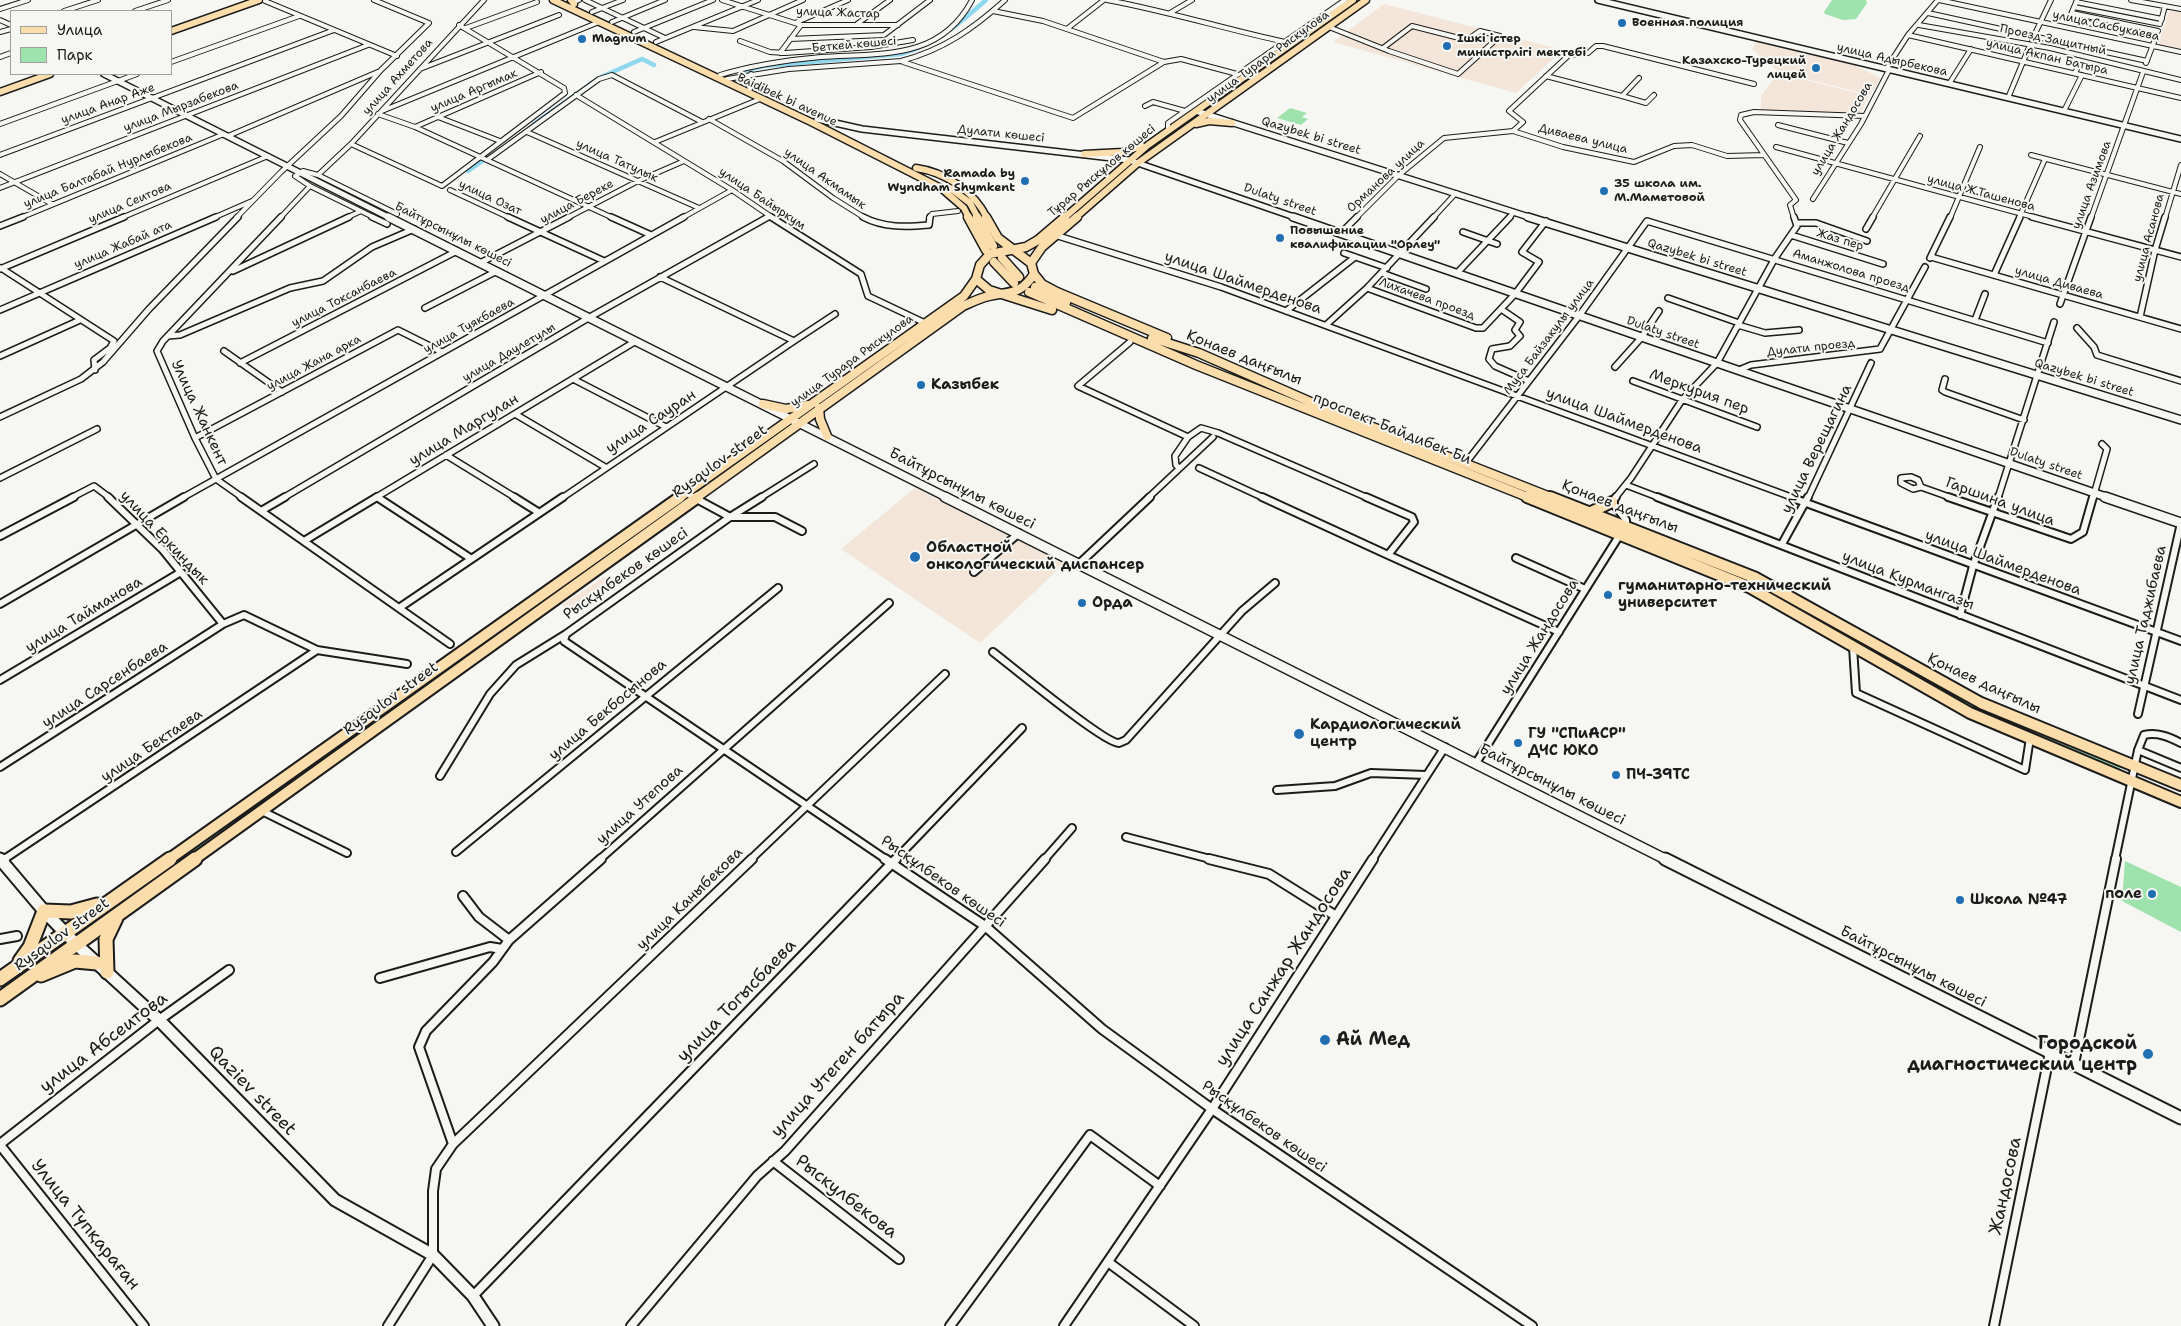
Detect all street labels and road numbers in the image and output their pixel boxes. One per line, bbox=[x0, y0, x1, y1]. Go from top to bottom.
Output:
street label: улица Жастар bbox=[796, 4, 880, 22]
street label: улица Турара Рыскулова bbox=[1204, 8, 1332, 106]
street label: улица Сасбукаева bbox=[2051, 8, 2161, 44]
street label: Проезд Защитный bbox=[1998, 22, 2108, 58]
street label: Беткей көшесі bbox=[811, 34, 897, 56]
street label: улица Ахметова bbox=[360, 36, 436, 118]
street label: улица Акпан Батыра bbox=[1985, 36, 2109, 78]
street label: улица Адырбекова bbox=[1835, 40, 1949, 80]
street label: улица Аргымак bbox=[428, 66, 520, 116]
street label: Baidibek bi avenue bbox=[735, 71, 839, 129]
street label: улица Мырзабекова bbox=[121, 78, 241, 136]
street label: улица Анар Аже bbox=[59, 80, 157, 128]
street label: улица Жандосова bbox=[1808, 80, 1876, 178]
street label: Qazybek bi street bbox=[1259, 114, 1363, 158]
street label: Диваева улица bbox=[1537, 121, 1629, 157]
street label: Дулати көшесі bbox=[957, 122, 1045, 146]
street label: Тұрар Рыскұлов көшесі bbox=[1045, 122, 1159, 220]
street label: улица Балтабай Нурлыбекова bbox=[22, 131, 194, 211]
street label: Орманова улица bbox=[1344, 136, 1428, 216]
street label: улица Татулык bbox=[574, 137, 660, 185]
street label: улица Азимова bbox=[2069, 139, 2115, 231]
street label: улица Акмамык bbox=[781, 145, 869, 213]
street label: улица Байыркум bbox=[716, 165, 808, 233]
street label: улица Ж.Ташенова bbox=[1925, 172, 2037, 214]
street label: улица Озат bbox=[456, 177, 524, 219]
street label: улица Береке bbox=[538, 177, 616, 227]
street label: улица Сеитова bbox=[87, 179, 173, 227]
street label: Dulaty street bbox=[1242, 181, 1318, 219]
street label: улица Асанова bbox=[2130, 192, 2168, 284]
street label: Байтұрсынұлы көшесі bbox=[392, 199, 514, 271]
street label: улица Жабай ата bbox=[72, 218, 174, 272]
street label: Жаз пер bbox=[1815, 226, 1865, 254]
street label: Qazybek bi street bbox=[1645, 236, 1749, 280]
street label: Аманжолова проезд bbox=[1791, 246, 1911, 296]
street label: улица Шаймерденова bbox=[1162, 248, 1324, 318]
street label: улица Диваева bbox=[2013, 263, 2105, 303]
street label: улица Токсанбаева bbox=[289, 265, 399, 331]
street label: Лихачева проезд bbox=[1377, 275, 1477, 323]
street label: Муса Байзакулы улица bbox=[1501, 276, 1597, 398]
street label: улица Туякбаева bbox=[421, 295, 517, 357]
street label: улица Турара Рыскулова bbox=[788, 312, 916, 410]
street label: Dulaty street bbox=[1625, 314, 1701, 352]
street label: улица Даулетулы bbox=[460, 321, 558, 385]
street label: Қонаев даңғылы bbox=[1184, 327, 1304, 389]
street label: улица Жана арка bbox=[264, 332, 364, 394]
street label: Дулати проезд bbox=[1766, 336, 1856, 360]
street label: Qazybek bi street bbox=[2032, 356, 2136, 400]
street label: Улица Жанкент bbox=[167, 358, 231, 468]
street label: Меркурия пер bbox=[1647, 366, 1751, 418]
street label: улица Верещагина bbox=[1778, 382, 1856, 516]
street label: улица Шаймерденова bbox=[1544, 384, 1704, 458]
street label: улица Сауран bbox=[603, 386, 699, 458]
street label: проспект Байдибек Би bbox=[1310, 389, 1474, 469]
street label: улица Маргулан bbox=[406, 390, 522, 470]
street label: Rysqulov street bbox=[669, 422, 771, 502]
street label: Байтұрсынұлы көшесі bbox=[886, 444, 1038, 534]
street label: Dulaty street bbox=[2008, 445, 2084, 483]
street label: Гаршина улица bbox=[1943, 474, 2057, 530]
street label: Қонаев даңғылы bbox=[1559, 477, 1681, 537]
street label: улица Еркиндык bbox=[116, 487, 212, 589]
street label: Рысқұлбеков көшесі bbox=[560, 524, 692, 624]
street label: улица Шаймерденова bbox=[1923, 526, 2083, 600]
street label: улица Таджибаева bbox=[2121, 544, 2171, 686]
street label: улица Курмангазы bbox=[1840, 548, 1976, 614]
street label: улица Тайманова bbox=[22, 573, 146, 657]
street label: улица Жандосова bbox=[1497, 576, 1583, 698]
street label: улица Сарсенбаева bbox=[39, 638, 171, 732]
street label: Қонаев даңғылы bbox=[1924, 650, 2044, 718]
street label: улица Бекбосынова bbox=[546, 656, 670, 764]
street label: Rysqulov street bbox=[340, 659, 442, 739]
street label: улица Бектаева bbox=[98, 705, 206, 787]
street label: Байтұрсынұлы көшесі bbox=[1476, 740, 1628, 830]
street label: улица Утепова bbox=[593, 762, 687, 848]
street label: Рысқұлбеков көшесі bbox=[877, 832, 1009, 932]
street label: улица Каныбекова bbox=[633, 844, 747, 954]
street label: улица Санжар Жандосова bbox=[1211, 863, 1357, 1071]
street label: Rysqulov street bbox=[11, 895, 113, 975]
street label: Байтұрсынұлы көшесі bbox=[1837, 922, 1989, 1012]
street label: улица Тогысбаева bbox=[673, 935, 801, 1067]
street label: улица Абсеитова bbox=[36, 988, 172, 1098]
street label: улица Утеген батыра bbox=[767, 988, 909, 1142]
street label: Qaziev street bbox=[204, 1042, 300, 1140]
street label: Рысқұлбеков көшесі bbox=[1198, 1077, 1330, 1177]
street label: Жандосова bbox=[1985, 1135, 2027, 1237]
street label: Рыскулбекова bbox=[791, 1150, 901, 1244]
street label: Улица Түпқараған bbox=[26, 1155, 144, 1295]

